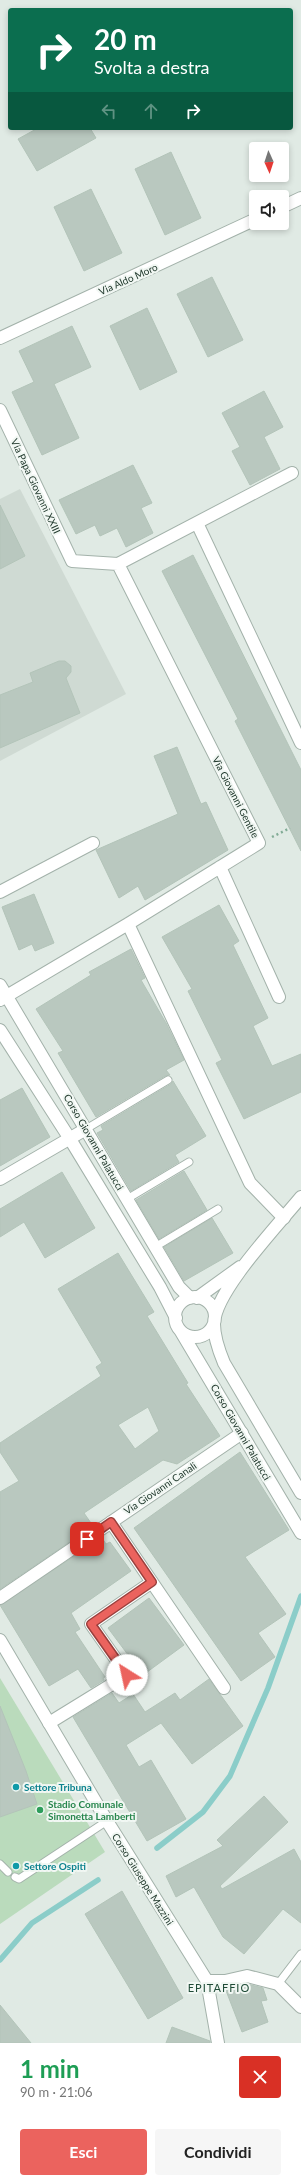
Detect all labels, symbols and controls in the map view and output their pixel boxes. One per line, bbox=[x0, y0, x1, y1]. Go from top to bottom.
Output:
text: 20 m bbox=[94, 22, 157, 56]
icon: right bbox=[28, 24, 80, 76]
text: Svolta a destra bbox=[94, 56, 210, 78]
icon: left bbox=[98, 100, 120, 122]
icon: ahead bbox=[140, 100, 162, 122]
icon: right bbox=[182, 100, 204, 122]
north arrow bbox=[249, 142, 289, 182]
map controls bbox=[249, 142, 289, 230]
button: sound bbox=[249, 190, 289, 230]
street label: Via Aldo Moro bbox=[97, 261, 160, 297]
street label: Via Papa Giovanni XXIII bbox=[9, 437, 63, 535]
street label: Via Giovanni Gentile bbox=[210, 754, 262, 840]
street label: Corso Giovanni Palatucci bbox=[62, 1092, 126, 1192]
street label: Corso Giovanni Palatucci bbox=[209, 1382, 273, 1482]
street label: Via Giovanni Canali bbox=[121, 1459, 199, 1517]
pin bbox=[70, 1522, 104, 1556]
icon: arrive bbox=[76, 1528, 98, 1550]
position arrow bbox=[106, 1654, 148, 1696]
place label: Settore Tribuna bbox=[24, 1781, 92, 1793]
marker: Settore Tribuna bbox=[11, 1782, 21, 1792]
place label: Stadio Comunale Simonetta Lamberti bbox=[48, 1798, 135, 1822]
marker: Stadio Comunale Simonetta Lamberti bbox=[35, 1805, 45, 1815]
street label: Corso Giuseppe Mazzini bbox=[110, 1831, 176, 1927]
place label: Settore Ospiti bbox=[24, 1860, 86, 1872]
marker: Settore Ospiti bbox=[11, 1861, 21, 1871]
district label: EPITAFFIO bbox=[188, 1981, 250, 1994]
text: 1 min bbox=[20, 2054, 80, 2083]
button: close bbox=[239, 2056, 281, 2098]
text: 90 m · 21:06 bbox=[20, 2084, 93, 2100]
button: Esci bbox=[20, 2129, 147, 2175]
button: Condividi bbox=[155, 2129, 281, 2175]

